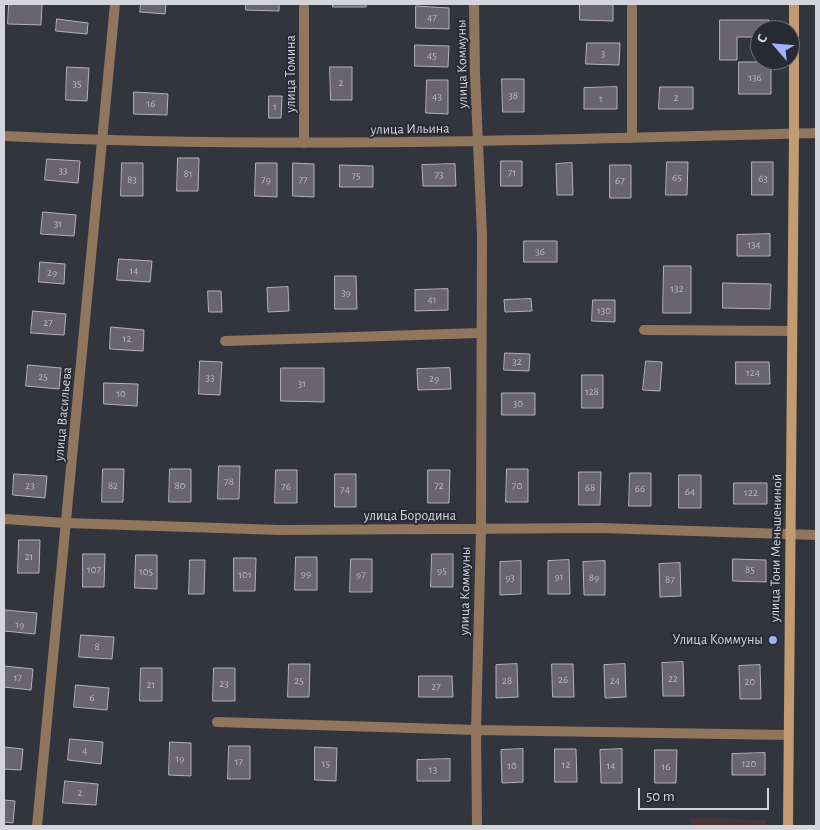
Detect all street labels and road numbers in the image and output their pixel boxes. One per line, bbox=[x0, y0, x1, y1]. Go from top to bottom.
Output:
street label: улица Коммуны bbox=[453, 19, 471, 109]
street label: улица Томина bbox=[283, 35, 299, 113]
street label: улица Ильина bbox=[370, 120, 450, 138]
street label: улица Васильева bbox=[51, 366, 75, 462]
street label: улица Тони Меньшениной bbox=[766, 474, 786, 622]
street label: улица Бородина bbox=[364, 508, 456, 524]
street label: улица Коммуны bbox=[456, 546, 474, 636]

